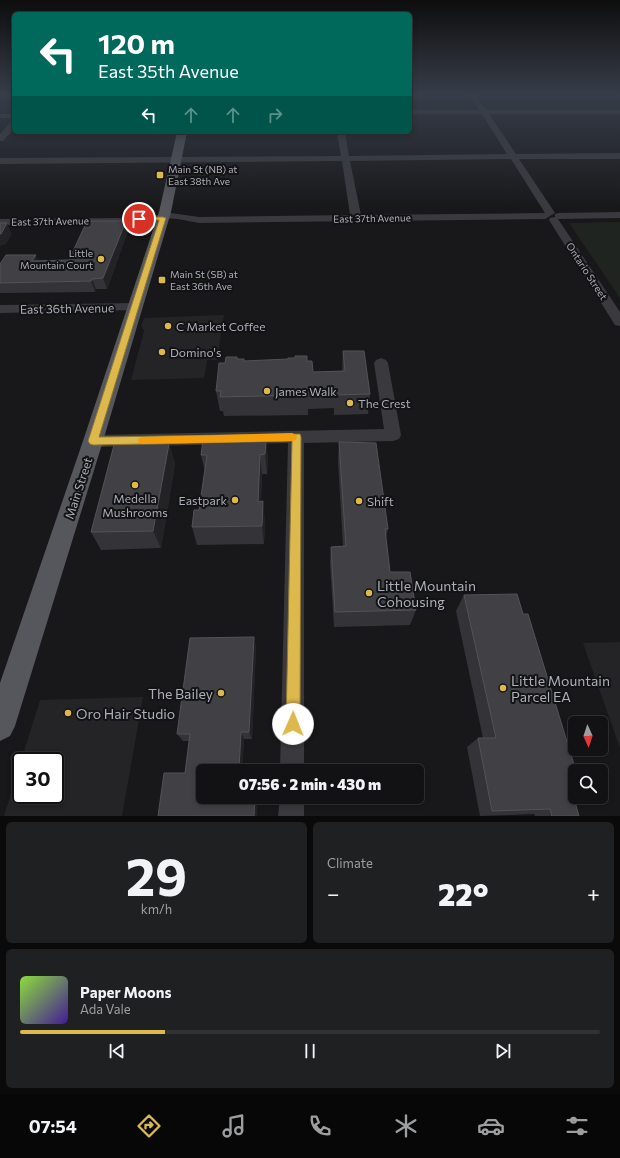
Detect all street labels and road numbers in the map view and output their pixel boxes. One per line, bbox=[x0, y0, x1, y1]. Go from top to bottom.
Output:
street label: East 37th Avenue bbox=[333, 211, 411, 225]
street label: East 37th Avenue bbox=[11, 214, 89, 228]
street label: Ontario Street bbox=[564, 240, 610, 302]
street label: East 36th Avenue bbox=[20, 300, 114, 316]
street label: Main Street bbox=[61, 455, 95, 521]

